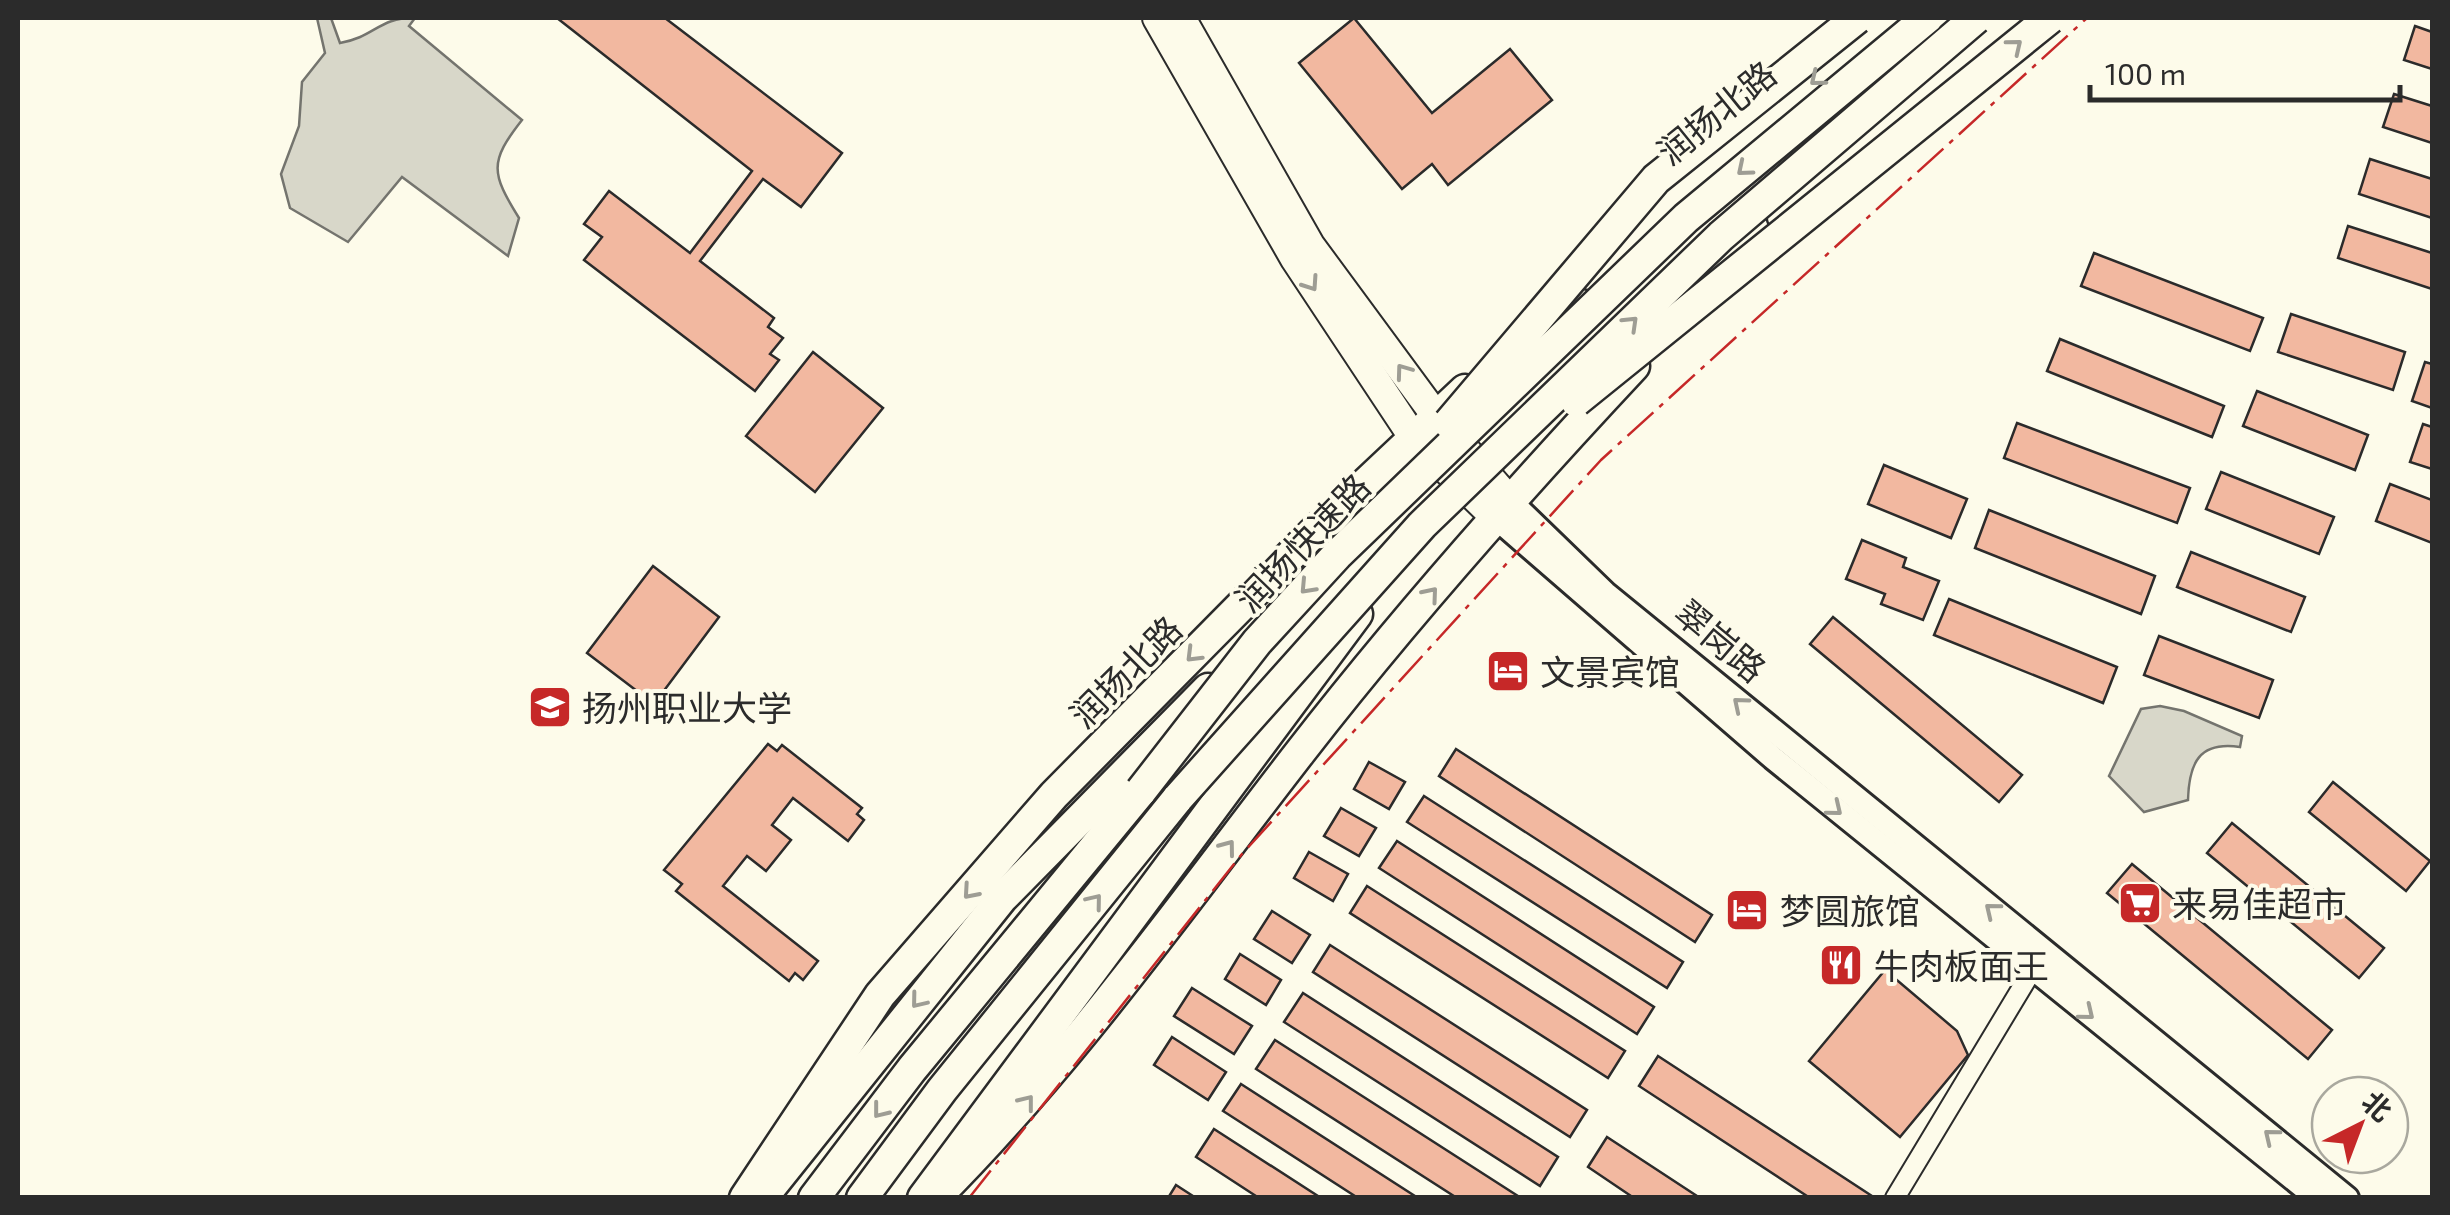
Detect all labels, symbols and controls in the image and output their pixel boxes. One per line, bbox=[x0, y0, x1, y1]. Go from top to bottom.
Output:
one-way arrow bbox=[2004, 40, 2022, 58]
scale bar bbox=[2090, 40, 2400, 102]
street label: 润扬北路 bbox=[1648, 52, 1784, 172]
text: 100 m bbox=[2105, 55, 2186, 91]
one-way arrow bbox=[1811, 67, 1829, 85]
one-way arrow bbox=[1738, 158, 1756, 176]
one-way arrow bbox=[1299, 272, 1317, 291]
one-way arrow bbox=[1620, 317, 1638, 335]
one-way arrow bbox=[1396, 363, 1415, 382]
street label: 润扬快速路 bbox=[1226, 464, 1378, 620]
one-way arrow bbox=[1301, 576, 1319, 594]
one-way arrow bbox=[1420, 587, 1438, 605]
street label: 翠岗路 bbox=[1667, 590, 1775, 690]
street label: 润扬北路 bbox=[1061, 607, 1189, 735]
one-way arrow bbox=[1187, 643, 1205, 661]
hotel icon: 文景宾馆 bbox=[1485, 648, 1531, 694]
place label: 文景宾馆 bbox=[1540, 650, 1680, 692]
school or university icon: 扬州职业大学 bbox=[527, 684, 573, 730]
place label: 扬州职业大学 bbox=[582, 686, 792, 728]
one-way arrow bbox=[1733, 698, 1751, 716]
one-way arrow bbox=[1823, 797, 1841, 815]
one-way arrow bbox=[1216, 840, 1233, 858]
one-way arrow bbox=[964, 880, 982, 898]
supermarket icon: 来易佳超市 bbox=[2117, 880, 2163, 926]
place label: 来易佳超市 bbox=[2172, 882, 2347, 924]
hotel icon: 梦圆旅馆 bbox=[1724, 887, 1770, 933]
place label: 梦圆旅馆 bbox=[1780, 889, 1920, 931]
one-way arrow bbox=[1083, 894, 1101, 912]
one-way arrow bbox=[1985, 904, 2003, 922]
restaurant icon: 牛肉板面王 bbox=[1818, 942, 1864, 988]
place label: 牛肉板面王 bbox=[1874, 944, 2049, 986]
one-way arrow bbox=[912, 989, 930, 1007]
one-way arrow bbox=[2076, 1001, 2094, 1019]
north arrow bbox=[2310, 1075, 2410, 1175]
text: 北 bbox=[2356, 1084, 2399, 1128]
one-way arrow bbox=[1015, 1095, 1033, 1113]
one-way arrow bbox=[874, 1100, 892, 1118]
one-way arrow bbox=[2265, 1130, 2283, 1148]

